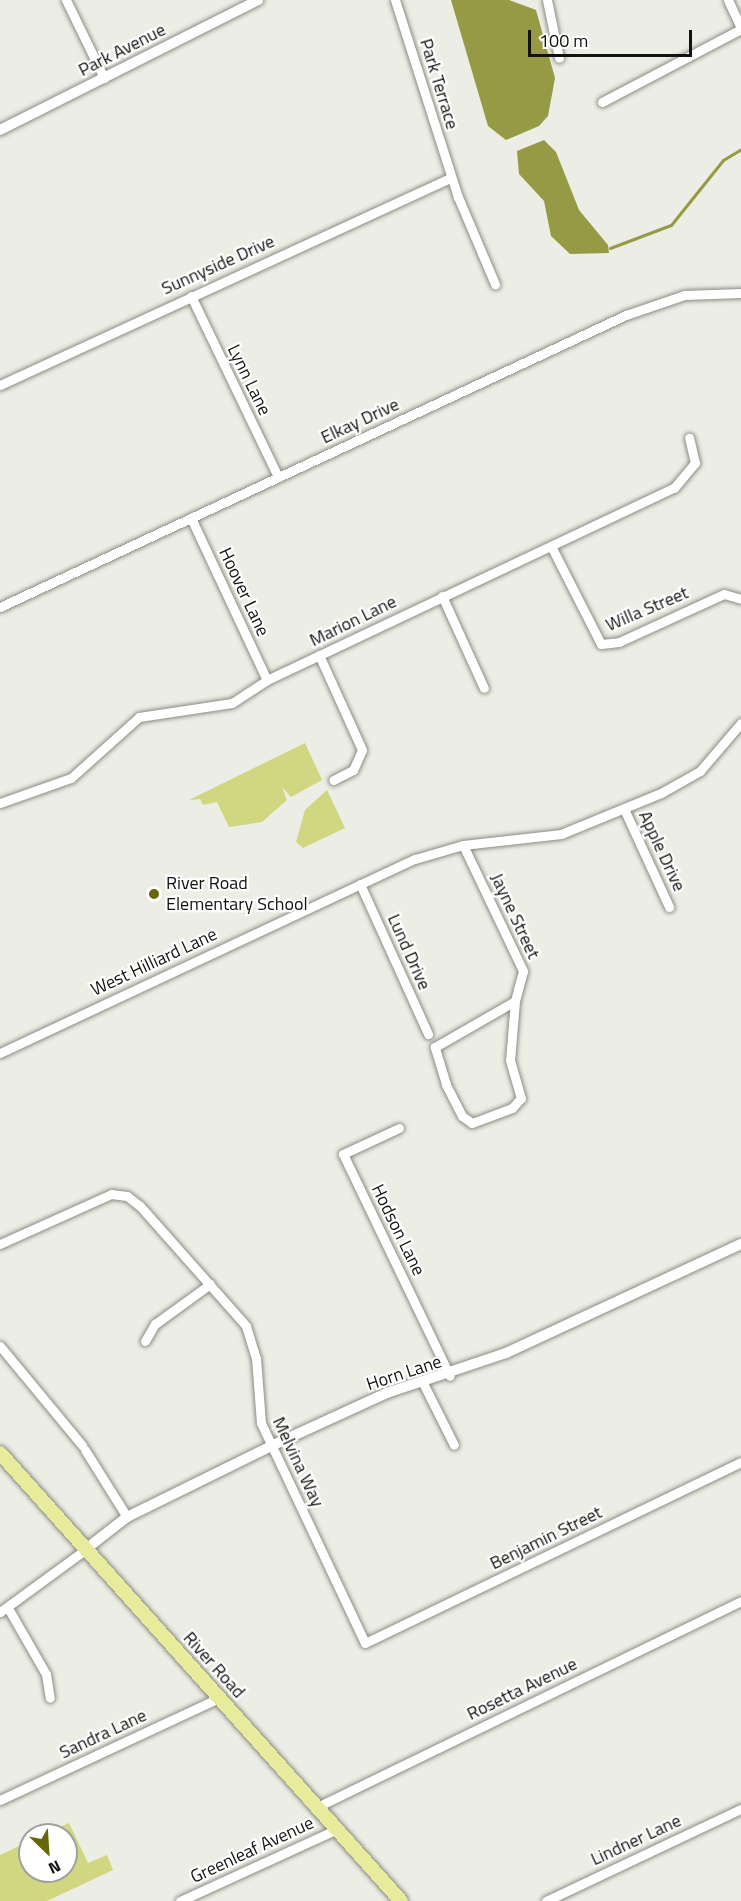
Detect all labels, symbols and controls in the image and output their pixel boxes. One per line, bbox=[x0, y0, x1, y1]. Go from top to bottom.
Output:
scale bar bbox=[531, 18, 694, 56]
street label: Park Avenue bbox=[75, 19, 169, 81]
text: 100 m bbox=[539, 27, 588, 54]
street label: Park Terrace bbox=[415, 36, 463, 132]
street label: Sunnyside Drive bbox=[158, 230, 278, 300]
street label: Lynn Lane bbox=[223, 341, 275, 419]
street label: Elkay Drive bbox=[318, 394, 402, 448]
street label: Hoover Lane bbox=[214, 544, 274, 640]
street label: Willa Street bbox=[602, 582, 692, 636]
street label: Marion Lane bbox=[306, 591, 400, 651]
street label: Apple Drive bbox=[634, 807, 690, 895]
street label: Jayne Street bbox=[486, 870, 544, 962]
place label: River Road Elementary School bbox=[166, 873, 308, 916]
marker: River Road Elementary School bbox=[147, 887, 161, 901]
street label: Lund Drive bbox=[383, 911, 435, 993]
street label: West Hilliard Lane bbox=[88, 923, 220, 1001]
street label: Hodson Lane bbox=[367, 1181, 429, 1279]
street label: Horn Lane bbox=[364, 1351, 444, 1395]
street label: Melvina Way bbox=[268, 1414, 328, 1510]
street label: Benjamin Street bbox=[487, 1502, 605, 1574]
street label: River Road bbox=[179, 1627, 249, 1703]
street label: Rosetta Avenue bbox=[463, 1653, 581, 1725]
street label: Sandra Lane bbox=[56, 1704, 150, 1764]
street label: Lindner Lane bbox=[587, 1810, 685, 1870]
street label: Greenleaf Avenue bbox=[187, 1812, 317, 1888]
north arrow bbox=[18, 1823, 78, 1883]
text: N bbox=[45, 1854, 65, 1881]

